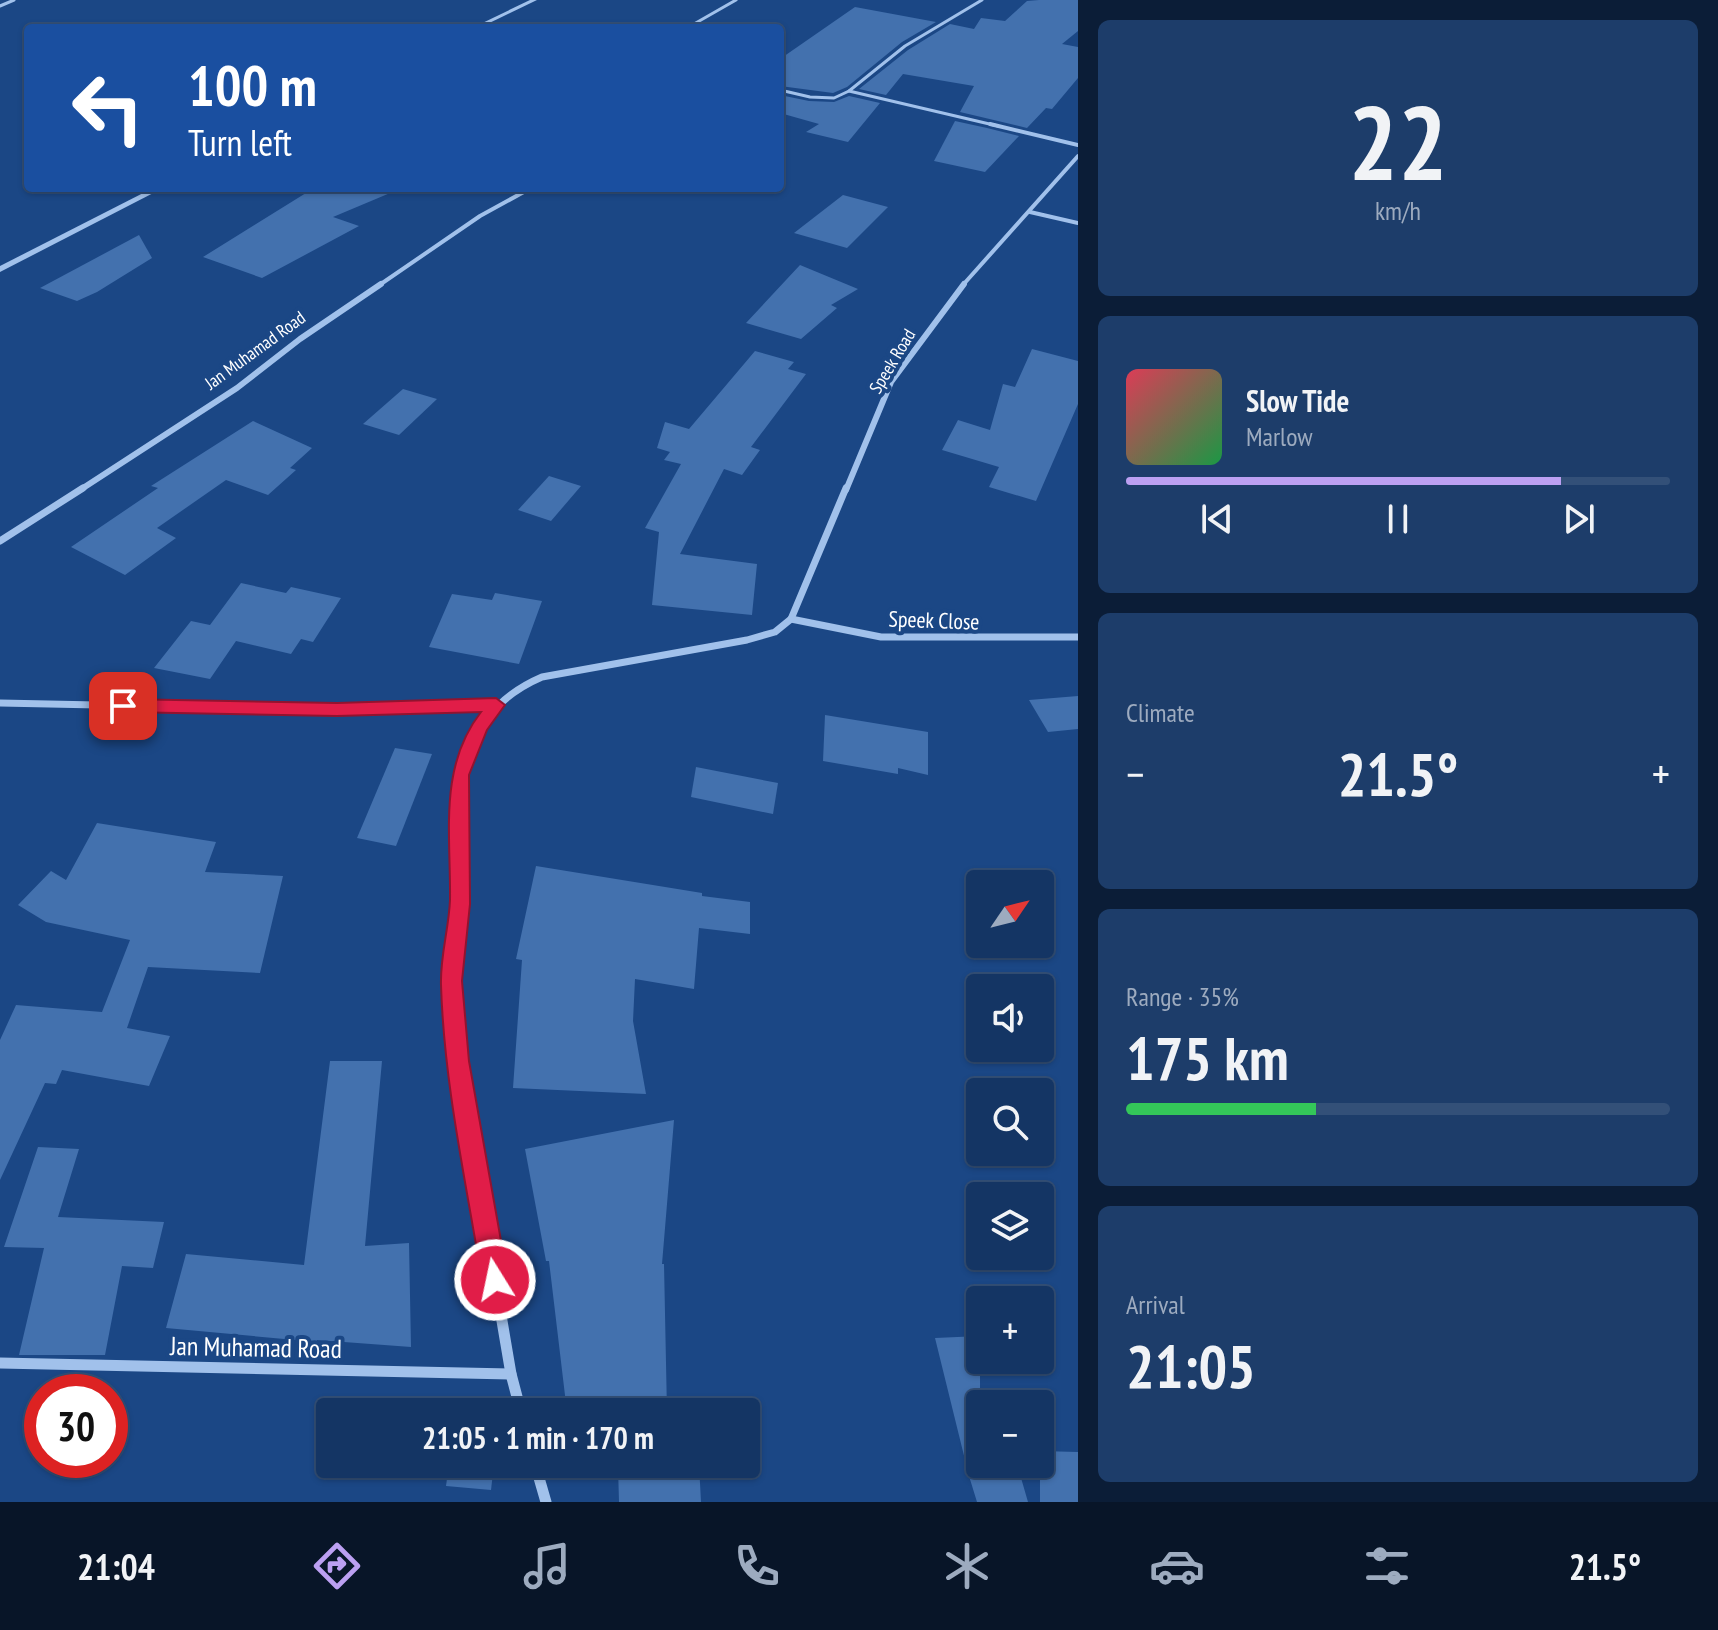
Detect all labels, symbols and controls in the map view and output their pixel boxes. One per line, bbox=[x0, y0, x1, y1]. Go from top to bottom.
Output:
text: 100 m bbox=[188, 49, 317, 121]
icon: left bbox=[56, 56, 160, 160]
text: 22 bbox=[1348, 74, 1448, 209]
text: Turn left bbox=[188, 119, 292, 166]
text: km/h bbox=[1375, 194, 1421, 227]
street label: Jan Muhamad Road bbox=[199, 306, 310, 395]
street label: Speek Road bbox=[864, 325, 920, 397]
text: Slow Tide bbox=[1246, 381, 1349, 420]
text: Marlow bbox=[1246, 420, 1312, 453]
icon: previous bbox=[1195, 497, 1239, 541]
icon: pause bbox=[1376, 497, 1420, 541]
icon: next bbox=[1557, 497, 1601, 541]
street label: Speek Close bbox=[888, 604, 980, 636]
pin bbox=[89, 672, 157, 740]
icon: arrive bbox=[101, 684, 145, 728]
text: Climate bbox=[1126, 696, 1195, 729]
text: 21.5° bbox=[1338, 735, 1458, 813]
text: − bbox=[1126, 745, 1144, 802]
text: + bbox=[1652, 745, 1670, 802]
north arrow bbox=[966, 870, 1054, 958]
map controls bbox=[966, 870, 1054, 1478]
button: sound bbox=[966, 974, 1054, 1062]
text: Range · 35% bbox=[1126, 980, 1239, 1013]
text: 175 km bbox=[1126, 1019, 1289, 1097]
button: search bbox=[966, 1078, 1054, 1166]
button: layers bbox=[966, 1182, 1054, 1270]
position arrow bbox=[453, 1238, 537, 1322]
button: + bbox=[966, 1286, 1054, 1374]
text: Arrival bbox=[1126, 1288, 1185, 1321]
text: 21:05 bbox=[1126, 1327, 1256, 1405]
street label: Jan Muhamad Road bbox=[169, 1329, 342, 1365]
speed limit sign: 30 bbox=[24, 1374, 128, 1478]
button: − bbox=[966, 1390, 1054, 1478]
text: 21:05 · 1 min · 170 m bbox=[422, 1418, 654, 1457]
icon: directions bbox=[309, 1538, 365, 1594]
icon: music bbox=[519, 1538, 575, 1594]
icon: phone bbox=[729, 1538, 785, 1594]
icon: climate bbox=[939, 1538, 995, 1594]
icon: car bbox=[1149, 1538, 1205, 1594]
icon: filters bbox=[1359, 1538, 1415, 1594]
text: 21:04 bbox=[77, 1543, 155, 1590]
text: 21.5° bbox=[1569, 1543, 1641, 1590]

